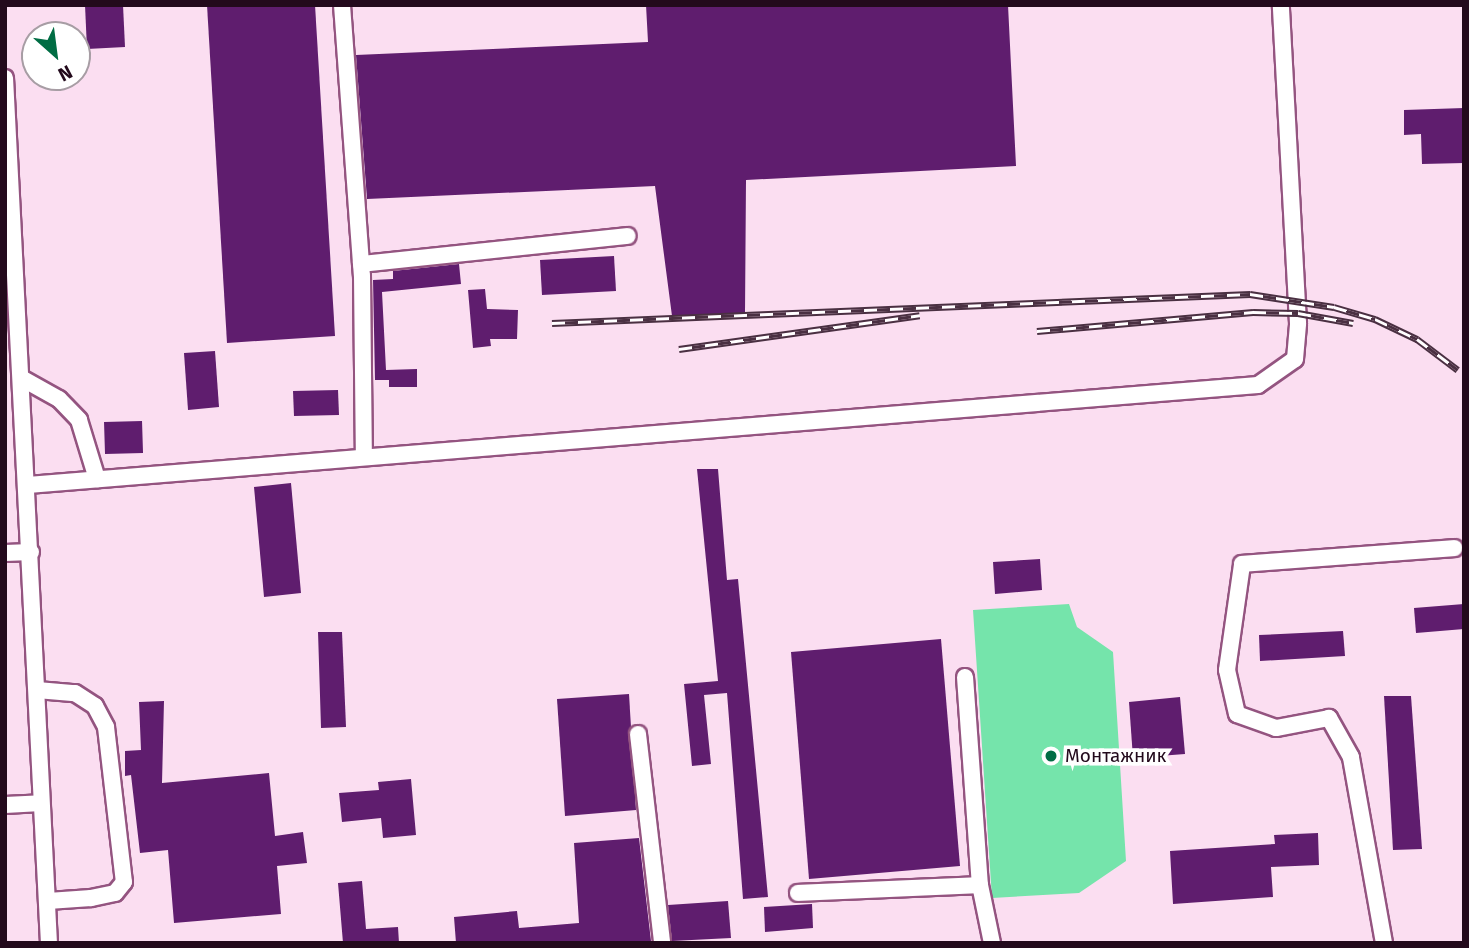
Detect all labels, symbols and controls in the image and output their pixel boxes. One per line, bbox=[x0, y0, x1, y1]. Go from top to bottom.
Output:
north arrow bbox=[21, 21, 91, 91]
text: N bbox=[54, 60, 76, 86]
place label: Монтажник bbox=[1065, 745, 1166, 767]
marker: Монтажник bbox=[1043, 748, 1059, 764]

